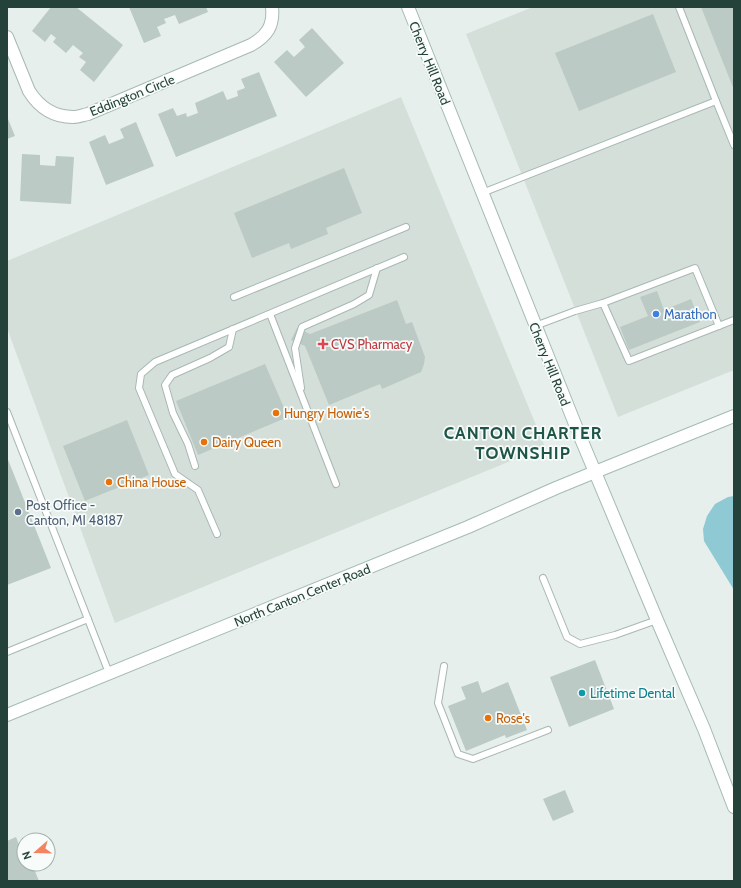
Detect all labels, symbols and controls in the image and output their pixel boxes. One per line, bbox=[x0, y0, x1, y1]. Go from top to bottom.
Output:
street label: Cherry Hill Road bbox=[406, 19, 454, 107]
street label: Eddington Circle bbox=[87, 71, 177, 119]
place label: Marathon bbox=[664, 306, 717, 322]
marker: Marathon bbox=[651, 309, 661, 319]
street label: Cherry Hill Road bbox=[526, 320, 574, 408]
place label: CVS Pharmacy bbox=[331, 336, 413, 352]
marker: CVS Pharmacy bbox=[318, 339, 328, 349]
place label: Hungry Howie's bbox=[284, 405, 370, 421]
marker: Hungry Howie's bbox=[271, 408, 281, 418]
district label: CANTON CHARTER TOWNSHIP bbox=[444, 423, 602, 463]
place label: Dairy Queen bbox=[212, 434, 281, 450]
marker: Dairy Queen bbox=[199, 437, 209, 447]
place label: China House bbox=[117, 474, 187, 490]
marker: China House bbox=[104, 477, 114, 487]
place label: Post Office - Canton, MI 48187 bbox=[26, 497, 123, 528]
marker: Post Office - Canton, MI 48187 bbox=[13, 507, 23, 517]
street label: North Canton Center Road bbox=[232, 560, 372, 630]
place label: Lifetime Dental bbox=[590, 685, 675, 701]
marker: Lifetime Dental bbox=[577, 688, 587, 698]
place label: Rose's bbox=[496, 710, 531, 726]
marker: Rose's bbox=[483, 713, 493, 723]
north arrow bbox=[16, 832, 56, 872]
text: N bbox=[19, 849, 35, 861]

